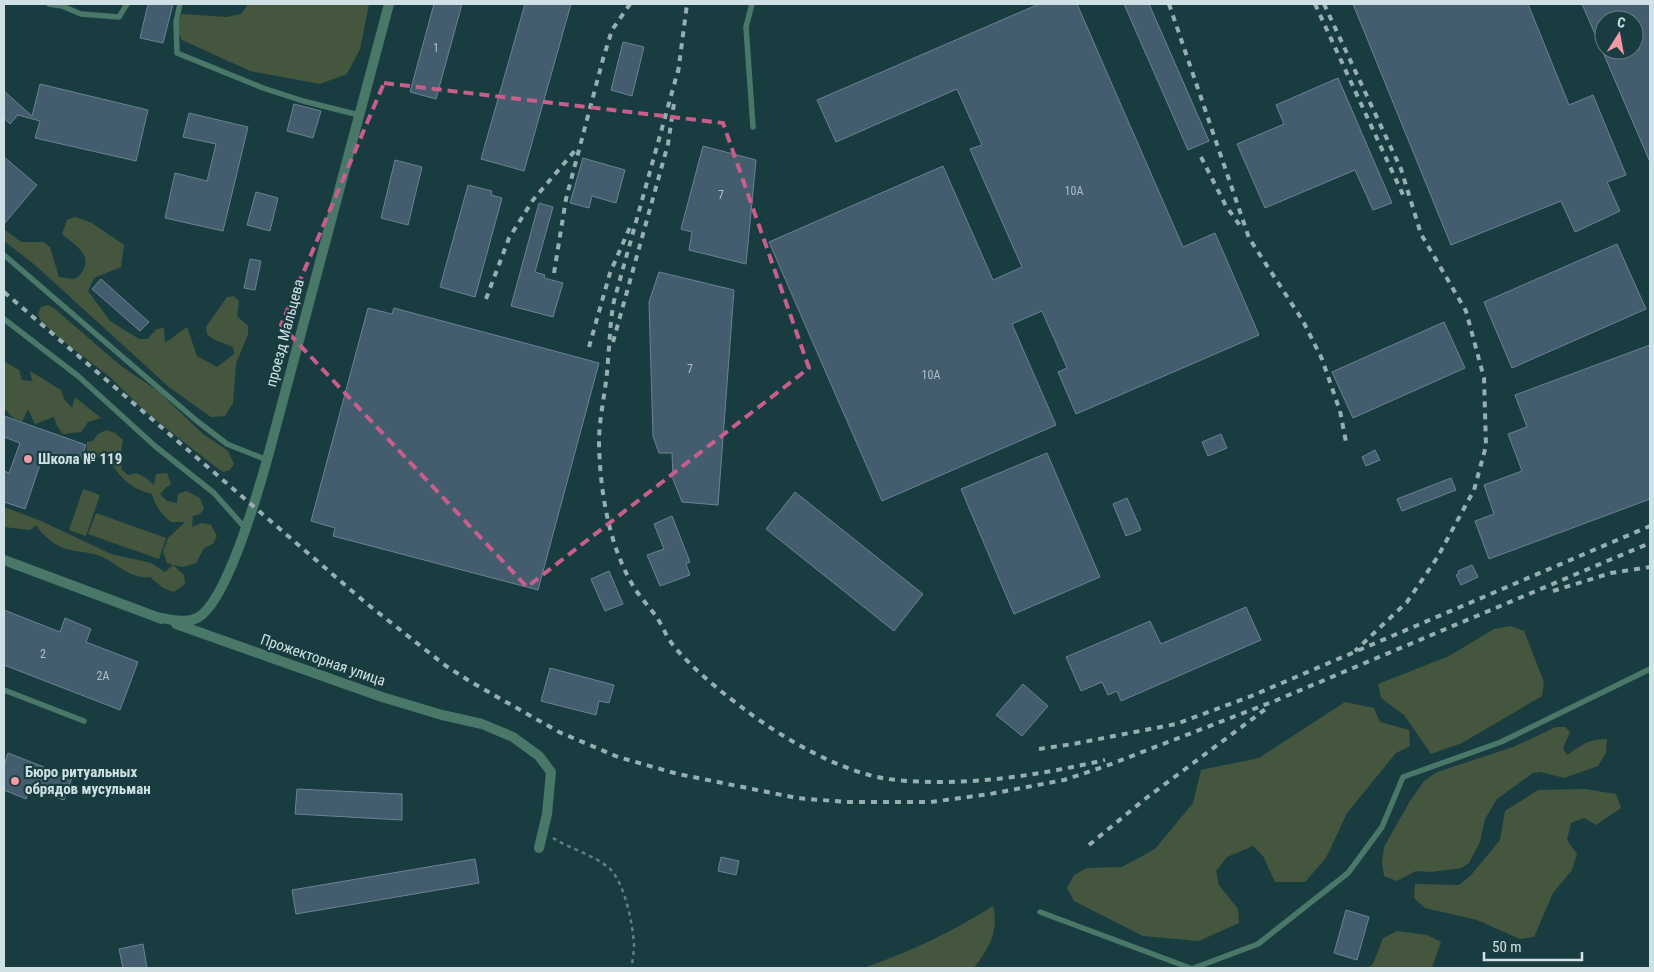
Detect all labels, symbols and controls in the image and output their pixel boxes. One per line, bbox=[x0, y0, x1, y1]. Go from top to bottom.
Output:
north arrow bbox=[1594, 10, 1644, 60]
text: С bbox=[1616, 14, 1627, 31]
house number: 1 bbox=[433, 41, 439, 55]
house number: 10А bbox=[1065, 184, 1083, 198]
house number: 7 bbox=[718, 188, 724, 202]
street label: проезд Мальцева bbox=[262, 277, 308, 389]
house number: 7 bbox=[687, 362, 693, 376]
house number: 10А bbox=[922, 368, 940, 382]
place label: Школа № 119 bbox=[38, 450, 122, 468]
marker: Школа № 119 bbox=[22, 453, 34, 465]
street label: Прожекторная улица bbox=[258, 630, 388, 690]
house number: 2 bbox=[40, 647, 46, 661]
house number: 2А bbox=[97, 669, 110, 683]
place label: Бюро ритуальных обрядов мусульман bbox=[25, 763, 151, 798]
marker: Бюро ритуальных обрядов мусульман bbox=[9, 775, 21, 787]
scale bar bbox=[1484, 930, 1582, 962]
text: 50 m bbox=[1492, 938, 1522, 956]

